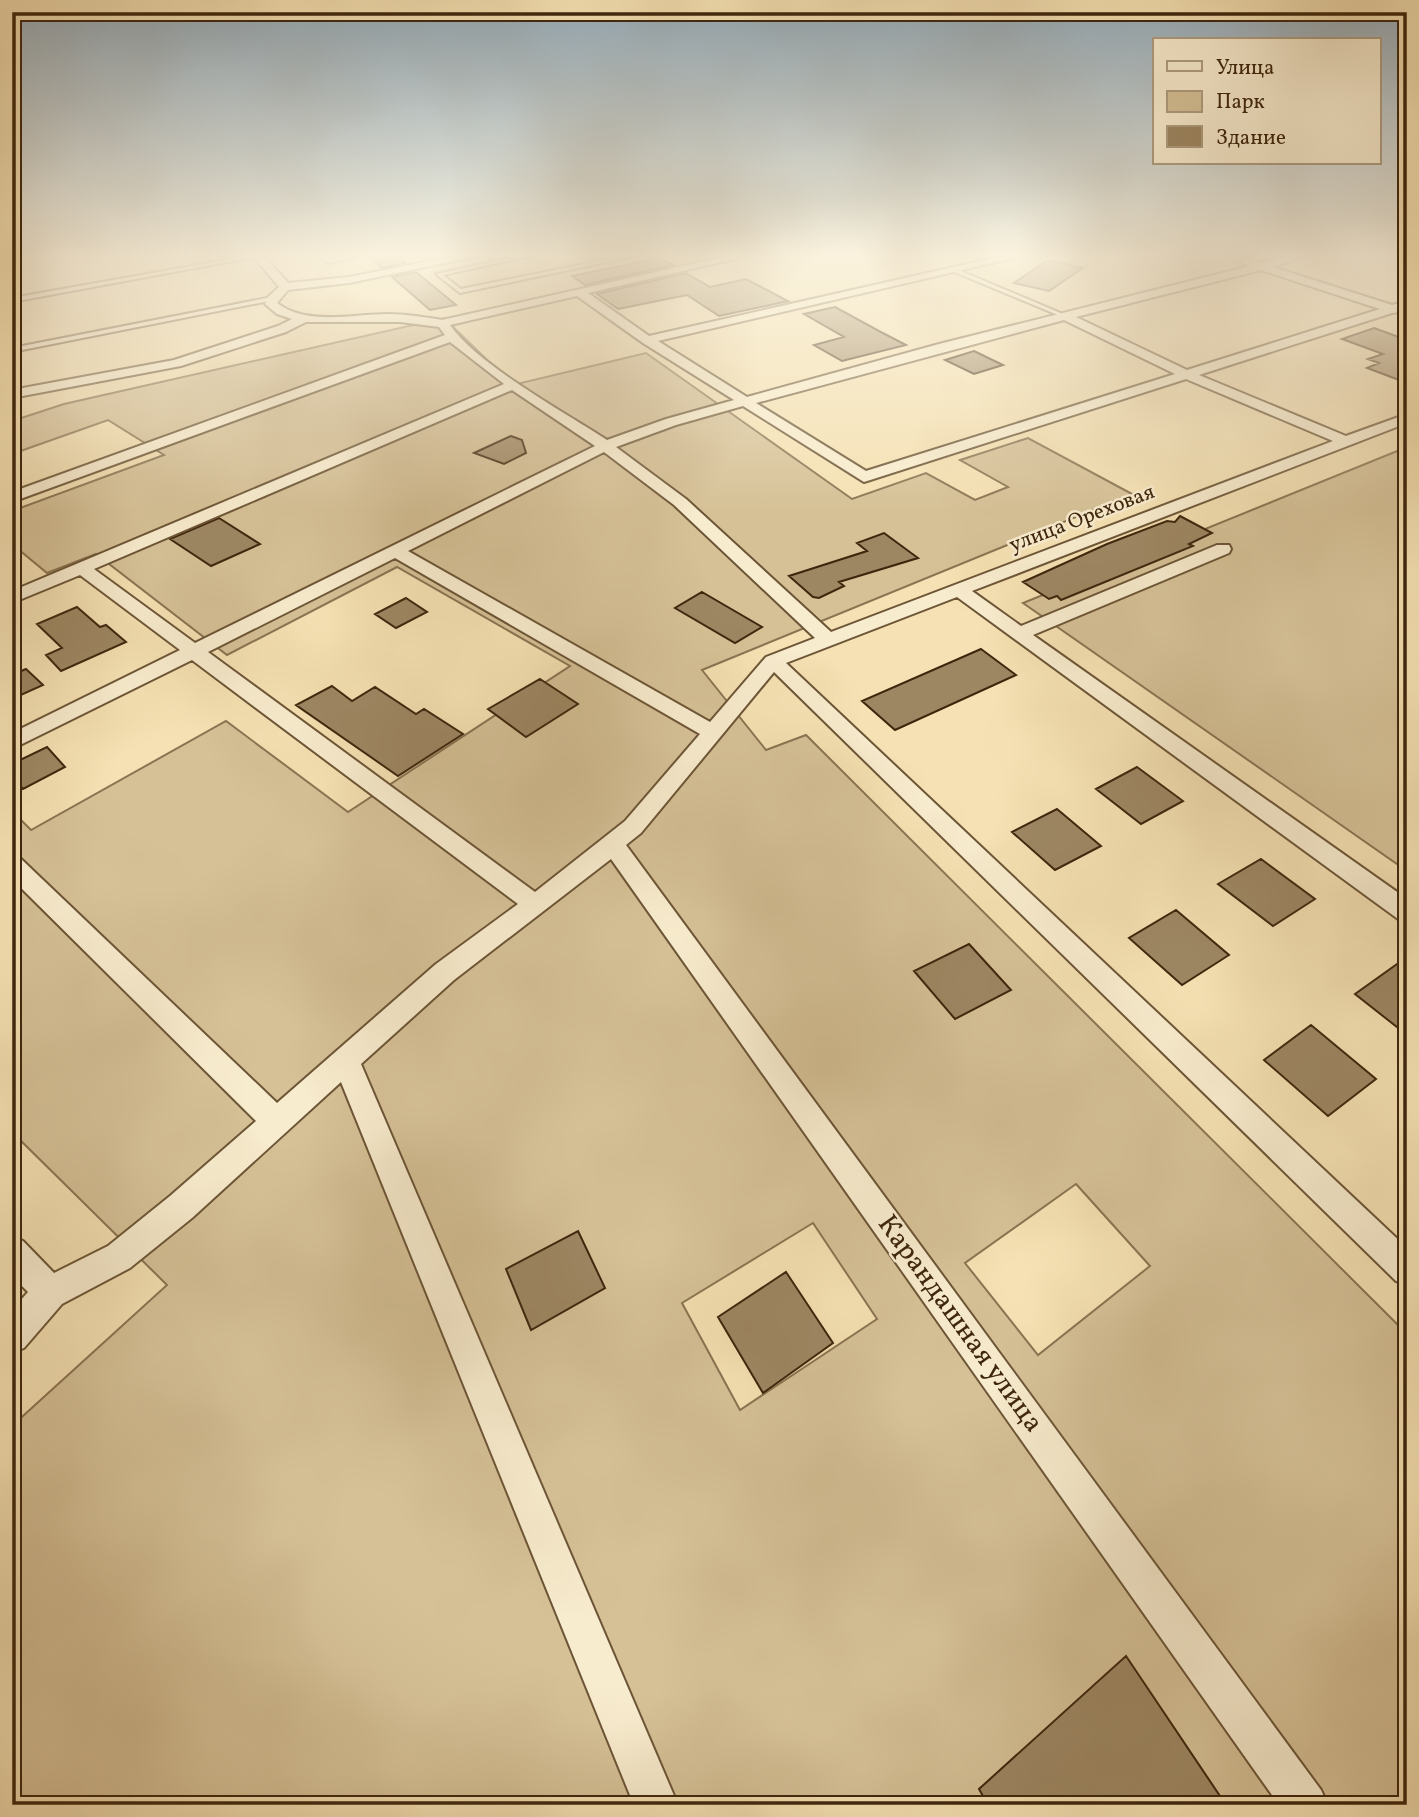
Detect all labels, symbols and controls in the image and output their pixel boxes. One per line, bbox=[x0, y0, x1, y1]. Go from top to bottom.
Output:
legend bbox=[1153, 38, 1380, 164]
text: Улица bbox=[1216, 54, 1274, 83]
text: Парк bbox=[1216, 88, 1265, 117]
text: Здание bbox=[1216, 124, 1286, 153]
street label: улица Ореховая bbox=[1005, 478, 1159, 560]
street label: Карандашная улица bbox=[868, 1207, 1052, 1441]

